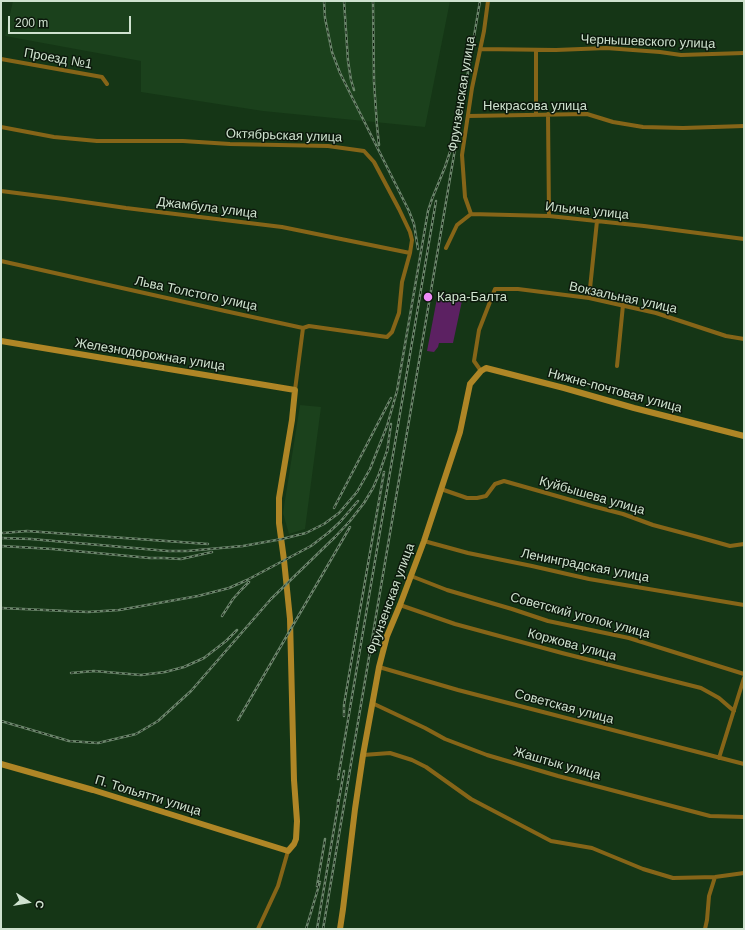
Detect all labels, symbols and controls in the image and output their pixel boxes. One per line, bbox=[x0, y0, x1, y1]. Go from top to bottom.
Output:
scale bar bbox=[10, 8, 133, 34]
text: 200 m bbox=[15, 16, 48, 30]
street label: Чернышевского улица bbox=[580, 32, 716, 52]
street label: Фрунзенская улица bbox=[445, 35, 479, 153]
street label: Проезд №1 bbox=[23, 45, 93, 73]
street label: Некрасова улица bbox=[483, 98, 587, 114]
street label: Октябрьская улица bbox=[226, 126, 342, 146]
street label: Джамбула улица bbox=[156, 194, 258, 222]
street label: Ильича улица bbox=[544, 199, 630, 223]
street label: Льва Толстого улица bbox=[133, 273, 259, 315]
street label: Вокзальная улица bbox=[568, 279, 678, 317]
place label: Кара-Балта bbox=[437, 289, 507, 305]
marker: Кара-Балта bbox=[422, 291, 434, 303]
street label: Железнодорожная улица bbox=[74, 335, 226, 375]
street label: Нижне-почтовая улица bbox=[546, 366, 684, 416]
street label: Куйбышева улица bbox=[537, 473, 647, 519]
street label: Фрунзенская улица bbox=[364, 541, 418, 657]
street label: Ленинградская улица bbox=[520, 546, 650, 586]
street label: Советский уголок улица bbox=[508, 590, 652, 642]
street label: Коржова улица bbox=[526, 626, 618, 664]
street label: Советская улица bbox=[513, 686, 615, 728]
street label: Жаштык улица bbox=[512, 744, 602, 784]
street label: П. Тольятти улица bbox=[93, 772, 203, 820]
north arrow bbox=[8, 882, 48, 922]
text: С bbox=[33, 899, 46, 910]

